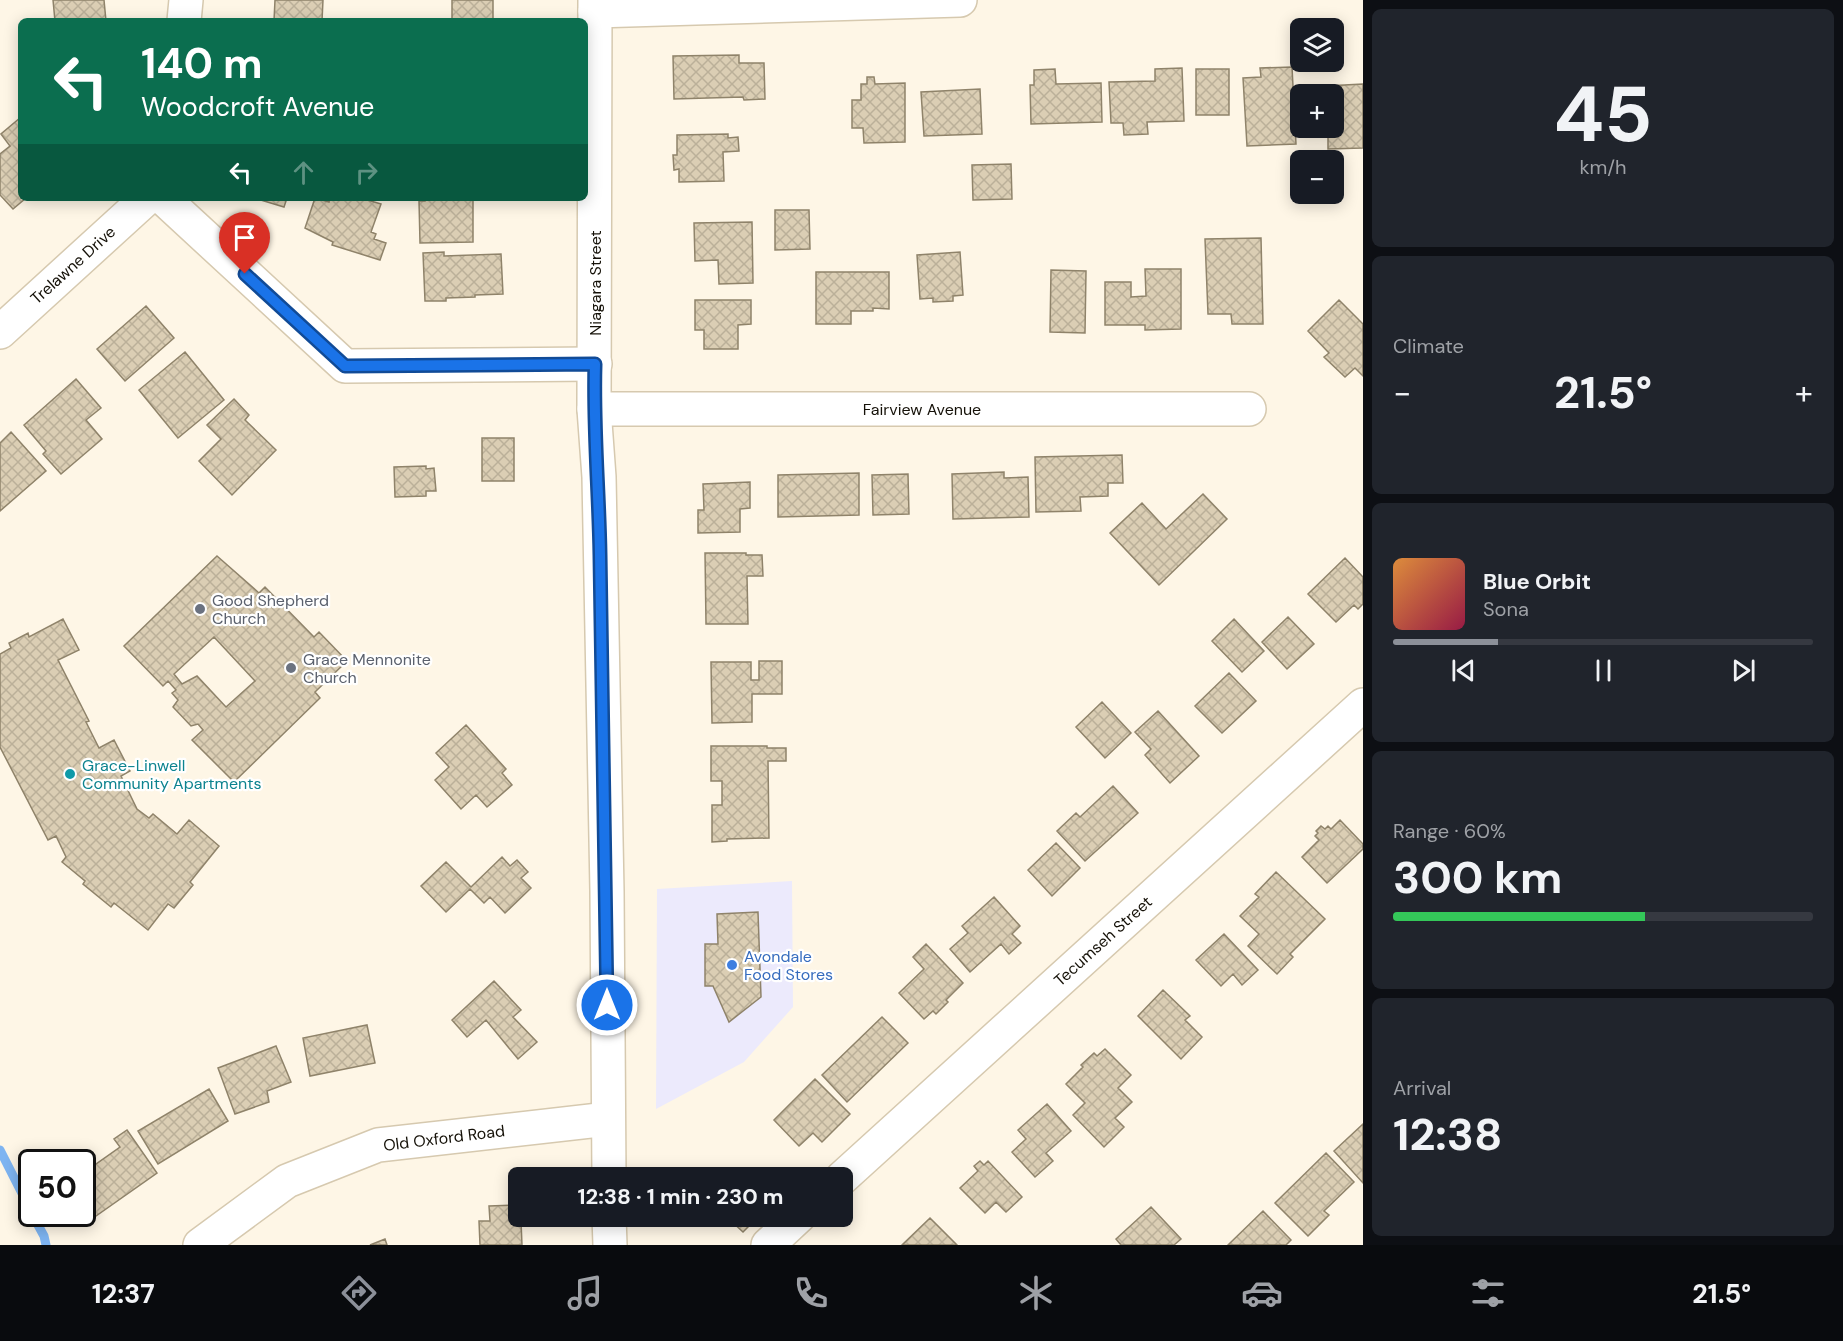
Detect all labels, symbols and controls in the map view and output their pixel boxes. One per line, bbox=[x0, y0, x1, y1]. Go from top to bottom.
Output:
map controls bbox=[1290, 18, 1344, 204]
button: layers bbox=[1290, 18, 1344, 72]
text: 140 m bbox=[141, 36, 263, 91]
icon: left bbox=[42, 42, 120, 120]
text: 45 bbox=[1553, 64, 1653, 165]
button: + bbox=[1290, 84, 1344, 138]
text: Woodcroft Avenue bbox=[141, 89, 374, 124]
button: − bbox=[1290, 150, 1344, 204]
text: km/h bbox=[1579, 154, 1627, 180]
icon: left bbox=[224, 156, 257, 189]
icon: ahead bbox=[287, 156, 320, 189]
icon: right bbox=[350, 156, 383, 189]
pin bbox=[219, 212, 270, 274]
street label: Trelawne Drive bbox=[26, 221, 120, 309]
icon: arrive bbox=[228, 221, 261, 254]
street label: Niagara Street bbox=[585, 230, 606, 336]
text: Climate bbox=[1393, 333, 1464, 359]
text: 21.5° bbox=[1554, 363, 1652, 422]
text: − bbox=[1393, 371, 1411, 414]
text: + bbox=[1795, 371, 1813, 414]
street label: Fairview Avenue bbox=[863, 399, 981, 420]
text: Blue Orbit bbox=[1483, 567, 1591, 596]
place label: Good Shepherd Church bbox=[212, 590, 329, 629]
text: Sona bbox=[1483, 596, 1529, 622]
marker: Good Shepherd Church bbox=[193, 602, 207, 616]
place label: Grace Mennonite Church bbox=[303, 649, 431, 688]
icon: previous bbox=[1447, 654, 1480, 687]
icon: pause bbox=[1587, 654, 1620, 687]
icon: next bbox=[1727, 654, 1760, 687]
marker: Grace Mennonite Church bbox=[284, 661, 298, 675]
place label: Grace-Linwell Community Apartments bbox=[82, 755, 261, 794]
marker: Grace-Linwell Community Apartments bbox=[63, 767, 77, 781]
text: Range · 60% bbox=[1393, 818, 1506, 844]
text: 300 km bbox=[1393, 848, 1562, 907]
street label: Tecumseh Street bbox=[1049, 891, 1157, 991]
place label: Avondale Food Stores bbox=[744, 946, 833, 985]
marker: Avondale Food Stores bbox=[725, 958, 739, 972]
position arrow bbox=[575, 973, 639, 1037]
text: Arrival bbox=[1393, 1075, 1451, 1101]
text: 12:38 bbox=[1393, 1105, 1502, 1164]
street label: Old Oxford Road bbox=[382, 1120, 506, 1156]
speed limit sign: 50 bbox=[18, 1149, 96, 1227]
text: 12:38 · 1 min · 230 m bbox=[577, 1182, 784, 1211]
icon: directions bbox=[338, 1272, 380, 1314]
icon: music bbox=[564, 1272, 606, 1314]
icon: phone bbox=[790, 1272, 832, 1314]
icon: climate bbox=[1015, 1272, 1057, 1314]
icon: car bbox=[1241, 1272, 1283, 1314]
icon: filters bbox=[1467, 1272, 1509, 1314]
text: 12:37 bbox=[92, 1276, 155, 1311]
text: 21.5° bbox=[1692, 1276, 1751, 1311]

